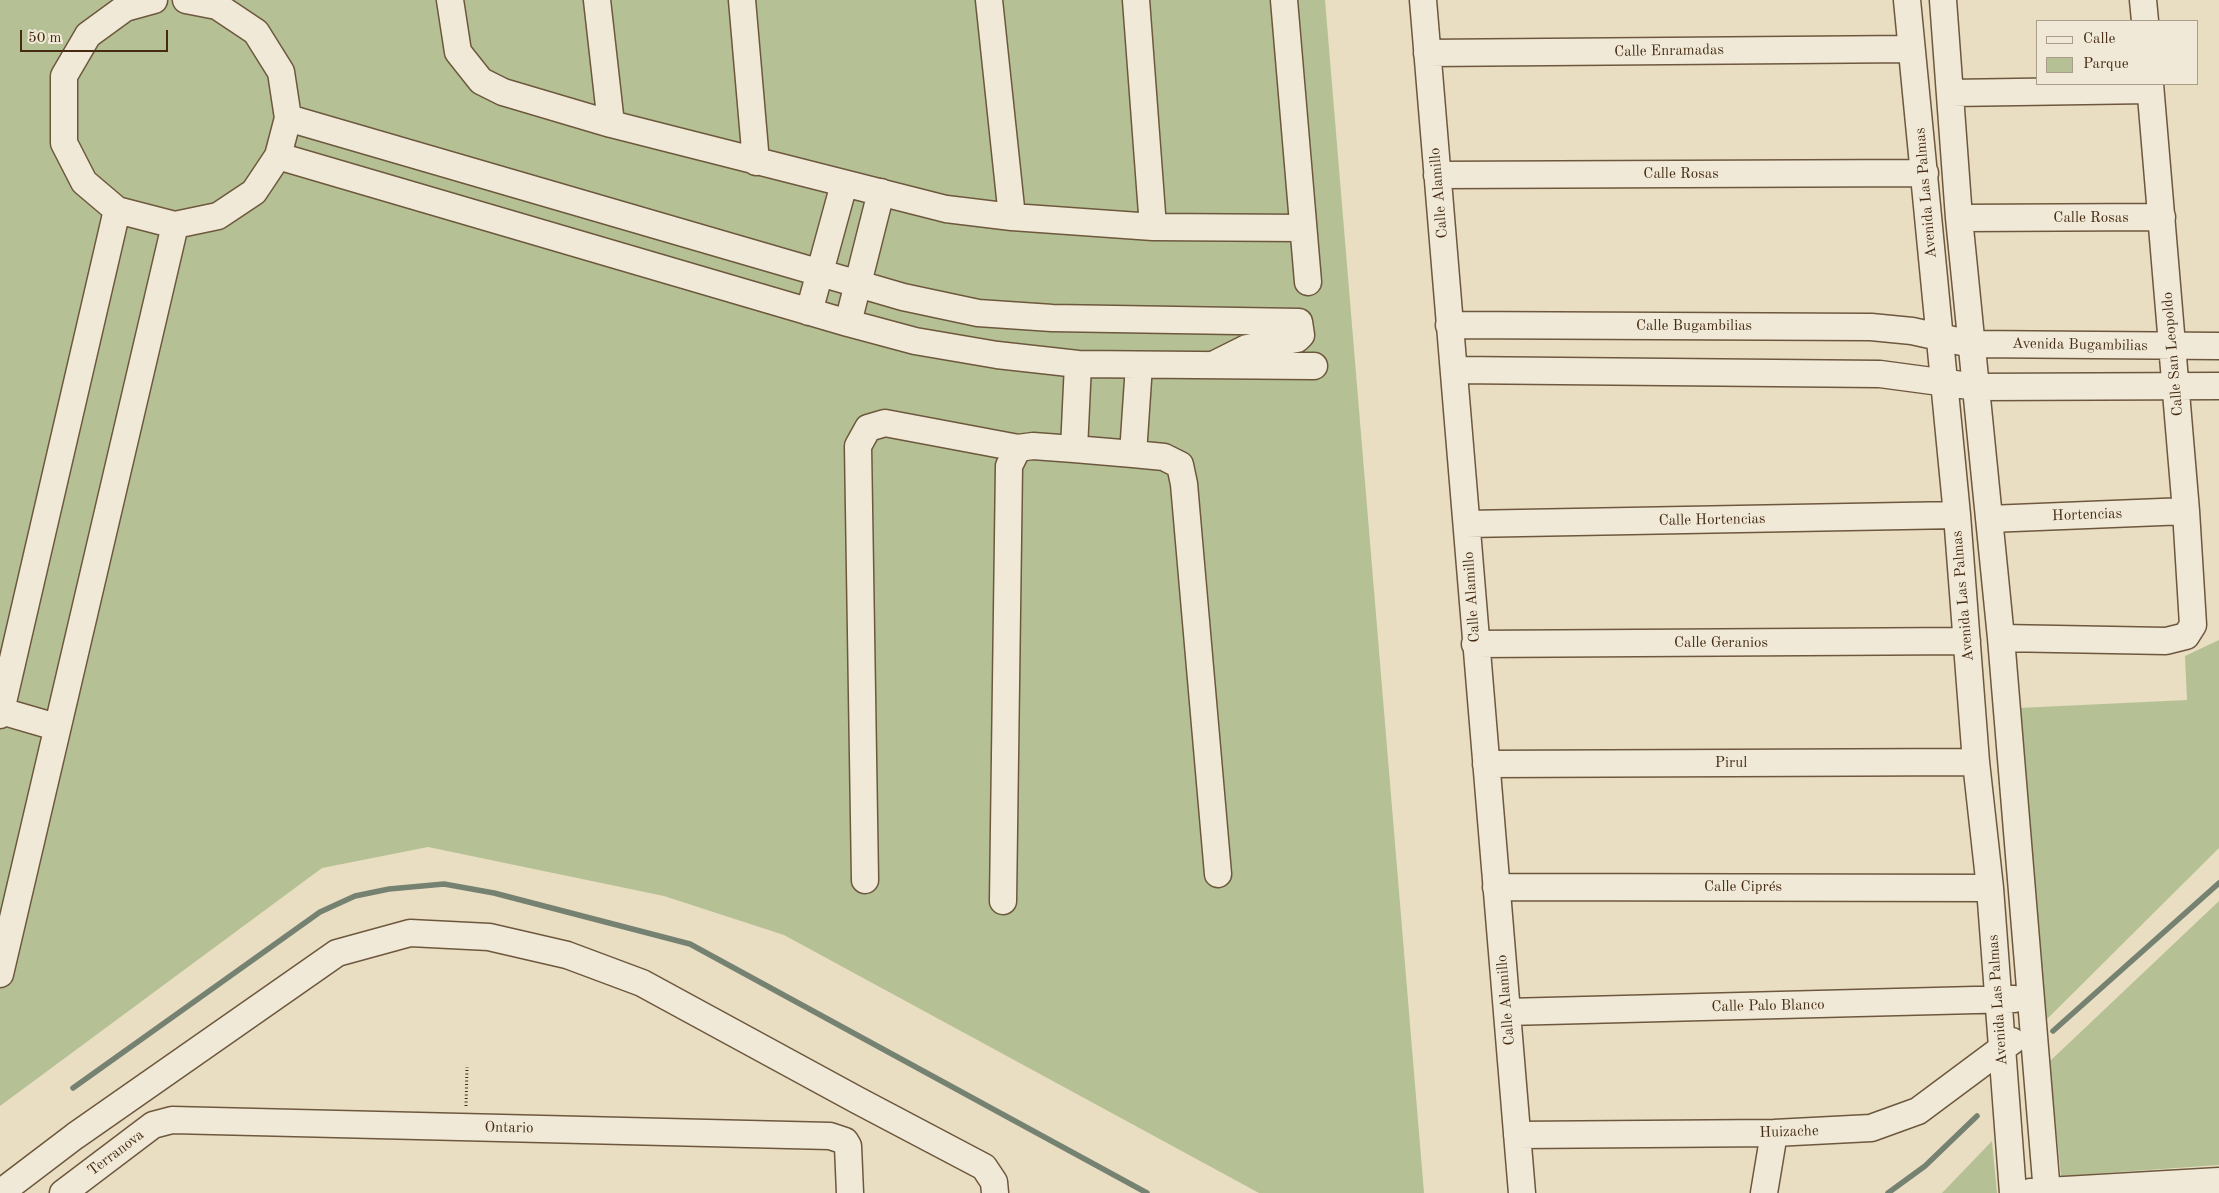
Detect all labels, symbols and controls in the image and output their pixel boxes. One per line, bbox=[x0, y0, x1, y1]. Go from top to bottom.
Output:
scale bar bbox=[22, 20, 170, 52]
legend bbox=[2036, 20, 2199, 85]
text: 50 m bbox=[28, 31, 62, 46]
text: Calle bbox=[2083, 32, 2115, 47]
street label: Calle Enramadas bbox=[1614, 41, 1724, 61]
text: Parque bbox=[2083, 57, 2129, 72]
street label: Avenida Las Palmas bbox=[1911, 127, 1941, 259]
street label: Calle Alamillo bbox=[1426, 147, 1452, 239]
street label: Calle Rosas bbox=[1643, 165, 1719, 183]
street label: Calle Rosas bbox=[2053, 209, 2129, 227]
street label: Calle San Leopoldo bbox=[2159, 291, 2187, 417]
street label: Calle Bugambilias bbox=[1636, 317, 1752, 335]
street label: Avenida Bugambilias bbox=[2012, 335, 2148, 355]
street label: Hortencias bbox=[2052, 505, 2122, 525]
street label: Calle Hortencias bbox=[1658, 510, 1766, 530]
street label: Avenida Las Palmas bbox=[1948, 530, 1978, 662]
street label: Calle Alamillo bbox=[1460, 551, 1484, 643]
street label: Calle Geranios bbox=[1674, 634, 1768, 652]
street label: Pirul bbox=[1715, 754, 1747, 772]
street label: Calle Ciprés bbox=[1704, 878, 1782, 896]
street label: Avenida Las Palmas bbox=[1984, 934, 2012, 1066]
street label: Calle Alamillo bbox=[1493, 954, 1519, 1046]
street label: Calle Palo Blanco bbox=[1711, 996, 1825, 1016]
street label: Ontario bbox=[484, 1119, 534, 1137]
street label: Huizache bbox=[1759, 1122, 1819, 1142]
street label: Terranova bbox=[84, 1126, 148, 1180]

